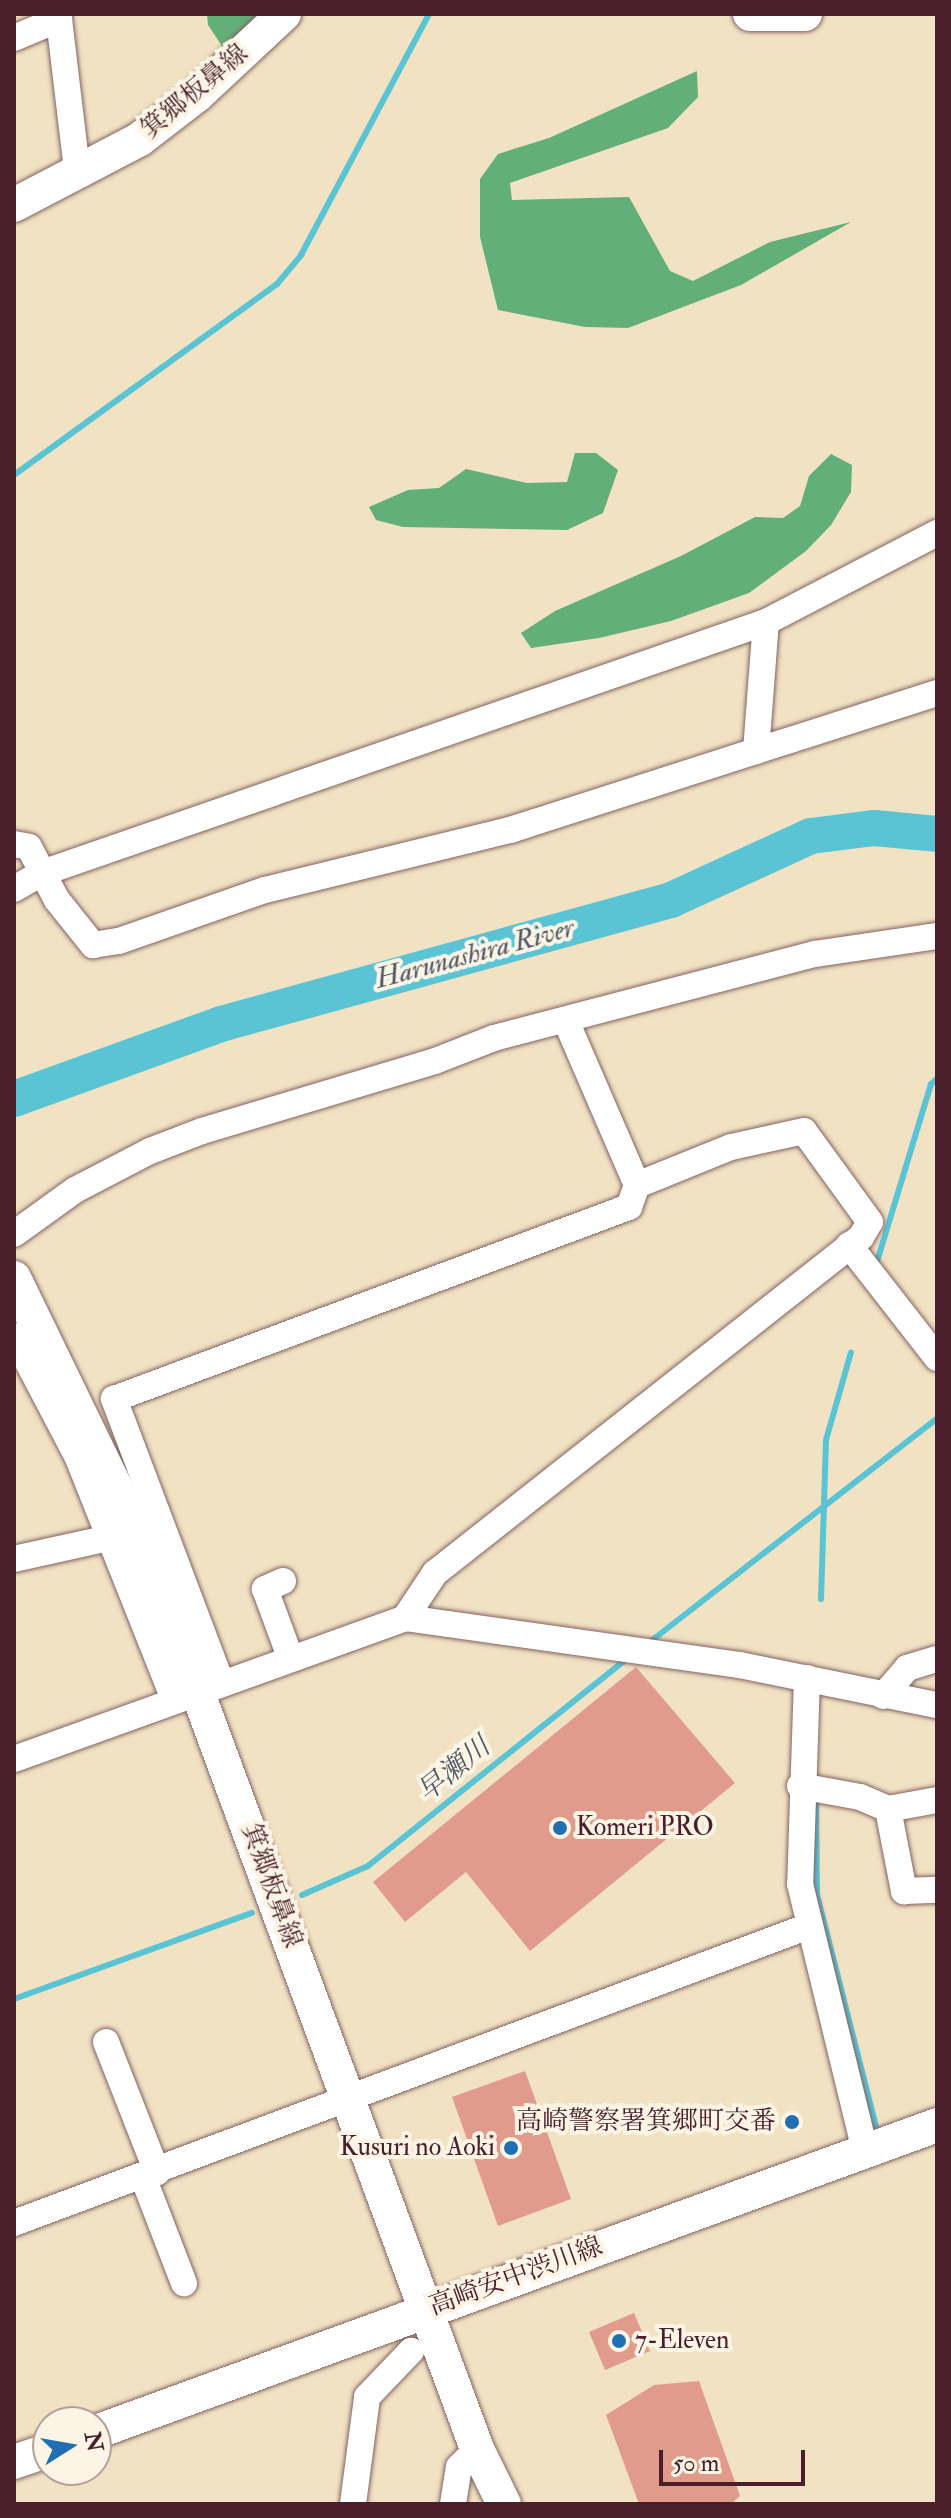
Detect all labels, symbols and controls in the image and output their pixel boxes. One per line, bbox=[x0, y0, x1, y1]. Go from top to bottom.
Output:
street label: 箕郷板鼻線 bbox=[135, 38, 255, 146]
water label: Harunashira River bbox=[372, 911, 578, 997]
water label: 早瀬川 bbox=[411, 1731, 497, 1809]
place label: Komeri PRO bbox=[576, 1812, 714, 1844]
marker: Komeri PRO bbox=[551, 1819, 569, 1837]
street label: 箕郷板鼻線 bbox=[234, 1820, 308, 1952]
place label: 高崎警察署箕郷町交番 bbox=[516, 2106, 776, 2138]
marker: 高崎警察署箕郷町交番 bbox=[783, 2113, 801, 2131]
place label: Kusuri no Aoki bbox=[340, 2132, 495, 2164]
marker: Kusuri no Aoki bbox=[502, 2139, 520, 2157]
street label: 高崎安中渋川線 bbox=[425, 2231, 607, 2323]
place label: 7-Eleven bbox=[635, 2325, 729, 2357]
marker: 7-Eleven bbox=[610, 2332, 628, 2350]
north arrow bbox=[32, 2406, 112, 2486]
text: N bbox=[78, 2429, 109, 2454]
scale bar bbox=[663, 2434, 809, 2484]
text: 50 m bbox=[673, 2448, 719, 2479]

